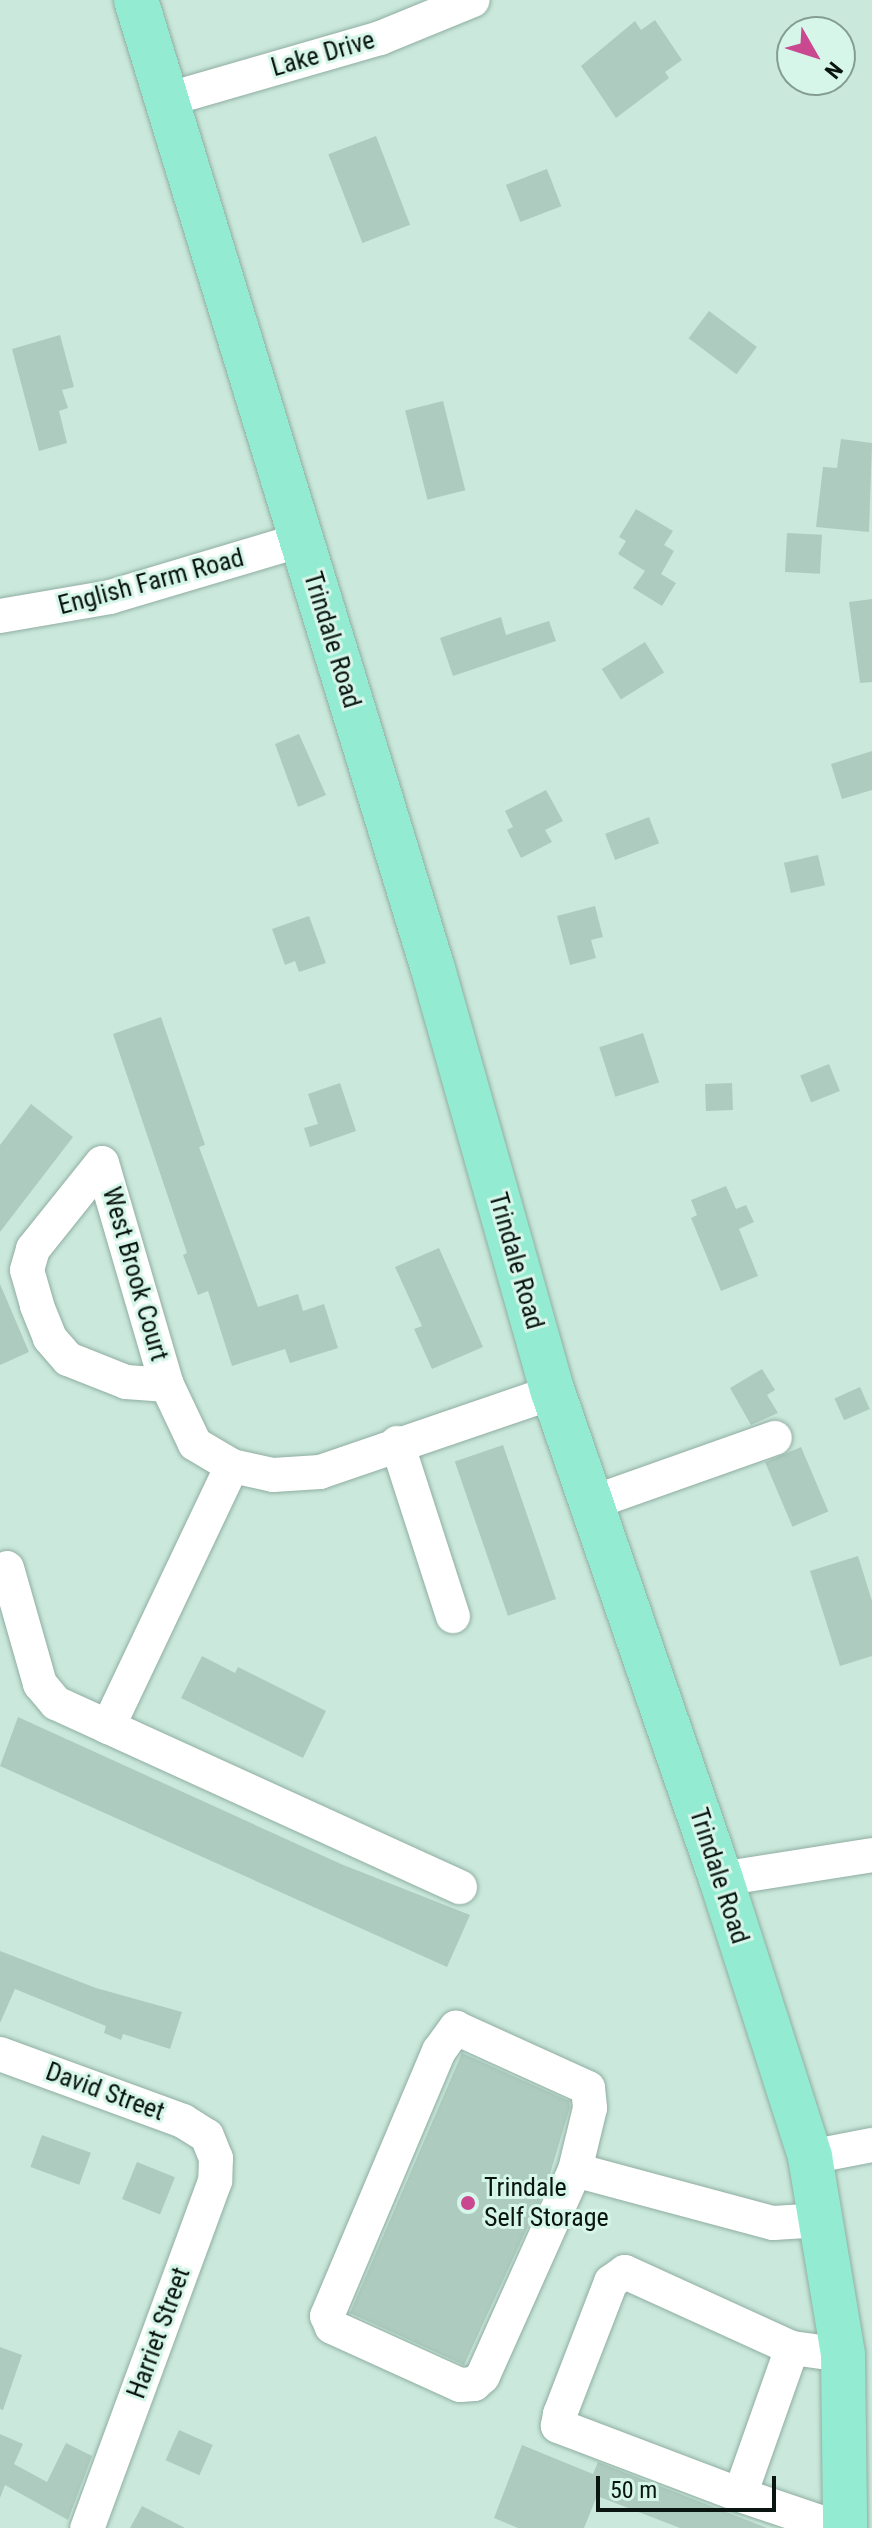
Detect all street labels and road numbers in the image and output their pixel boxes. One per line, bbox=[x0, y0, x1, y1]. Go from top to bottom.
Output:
street label: Lake Drive bbox=[268, 24, 378, 84]
street label: English Farm Road bbox=[55, 542, 247, 622]
street label: Trindale Road bbox=[297, 568, 367, 712]
street label: West Brook Court bbox=[95, 1183, 175, 1365]
street label: Trindale Road bbox=[482, 1189, 550, 1333]
street label: Trindale Road bbox=[682, 1804, 756, 1948]
street label: David Street bbox=[41, 2056, 169, 2128]
street label: Harriet Street bbox=[121, 2263, 197, 2403]

